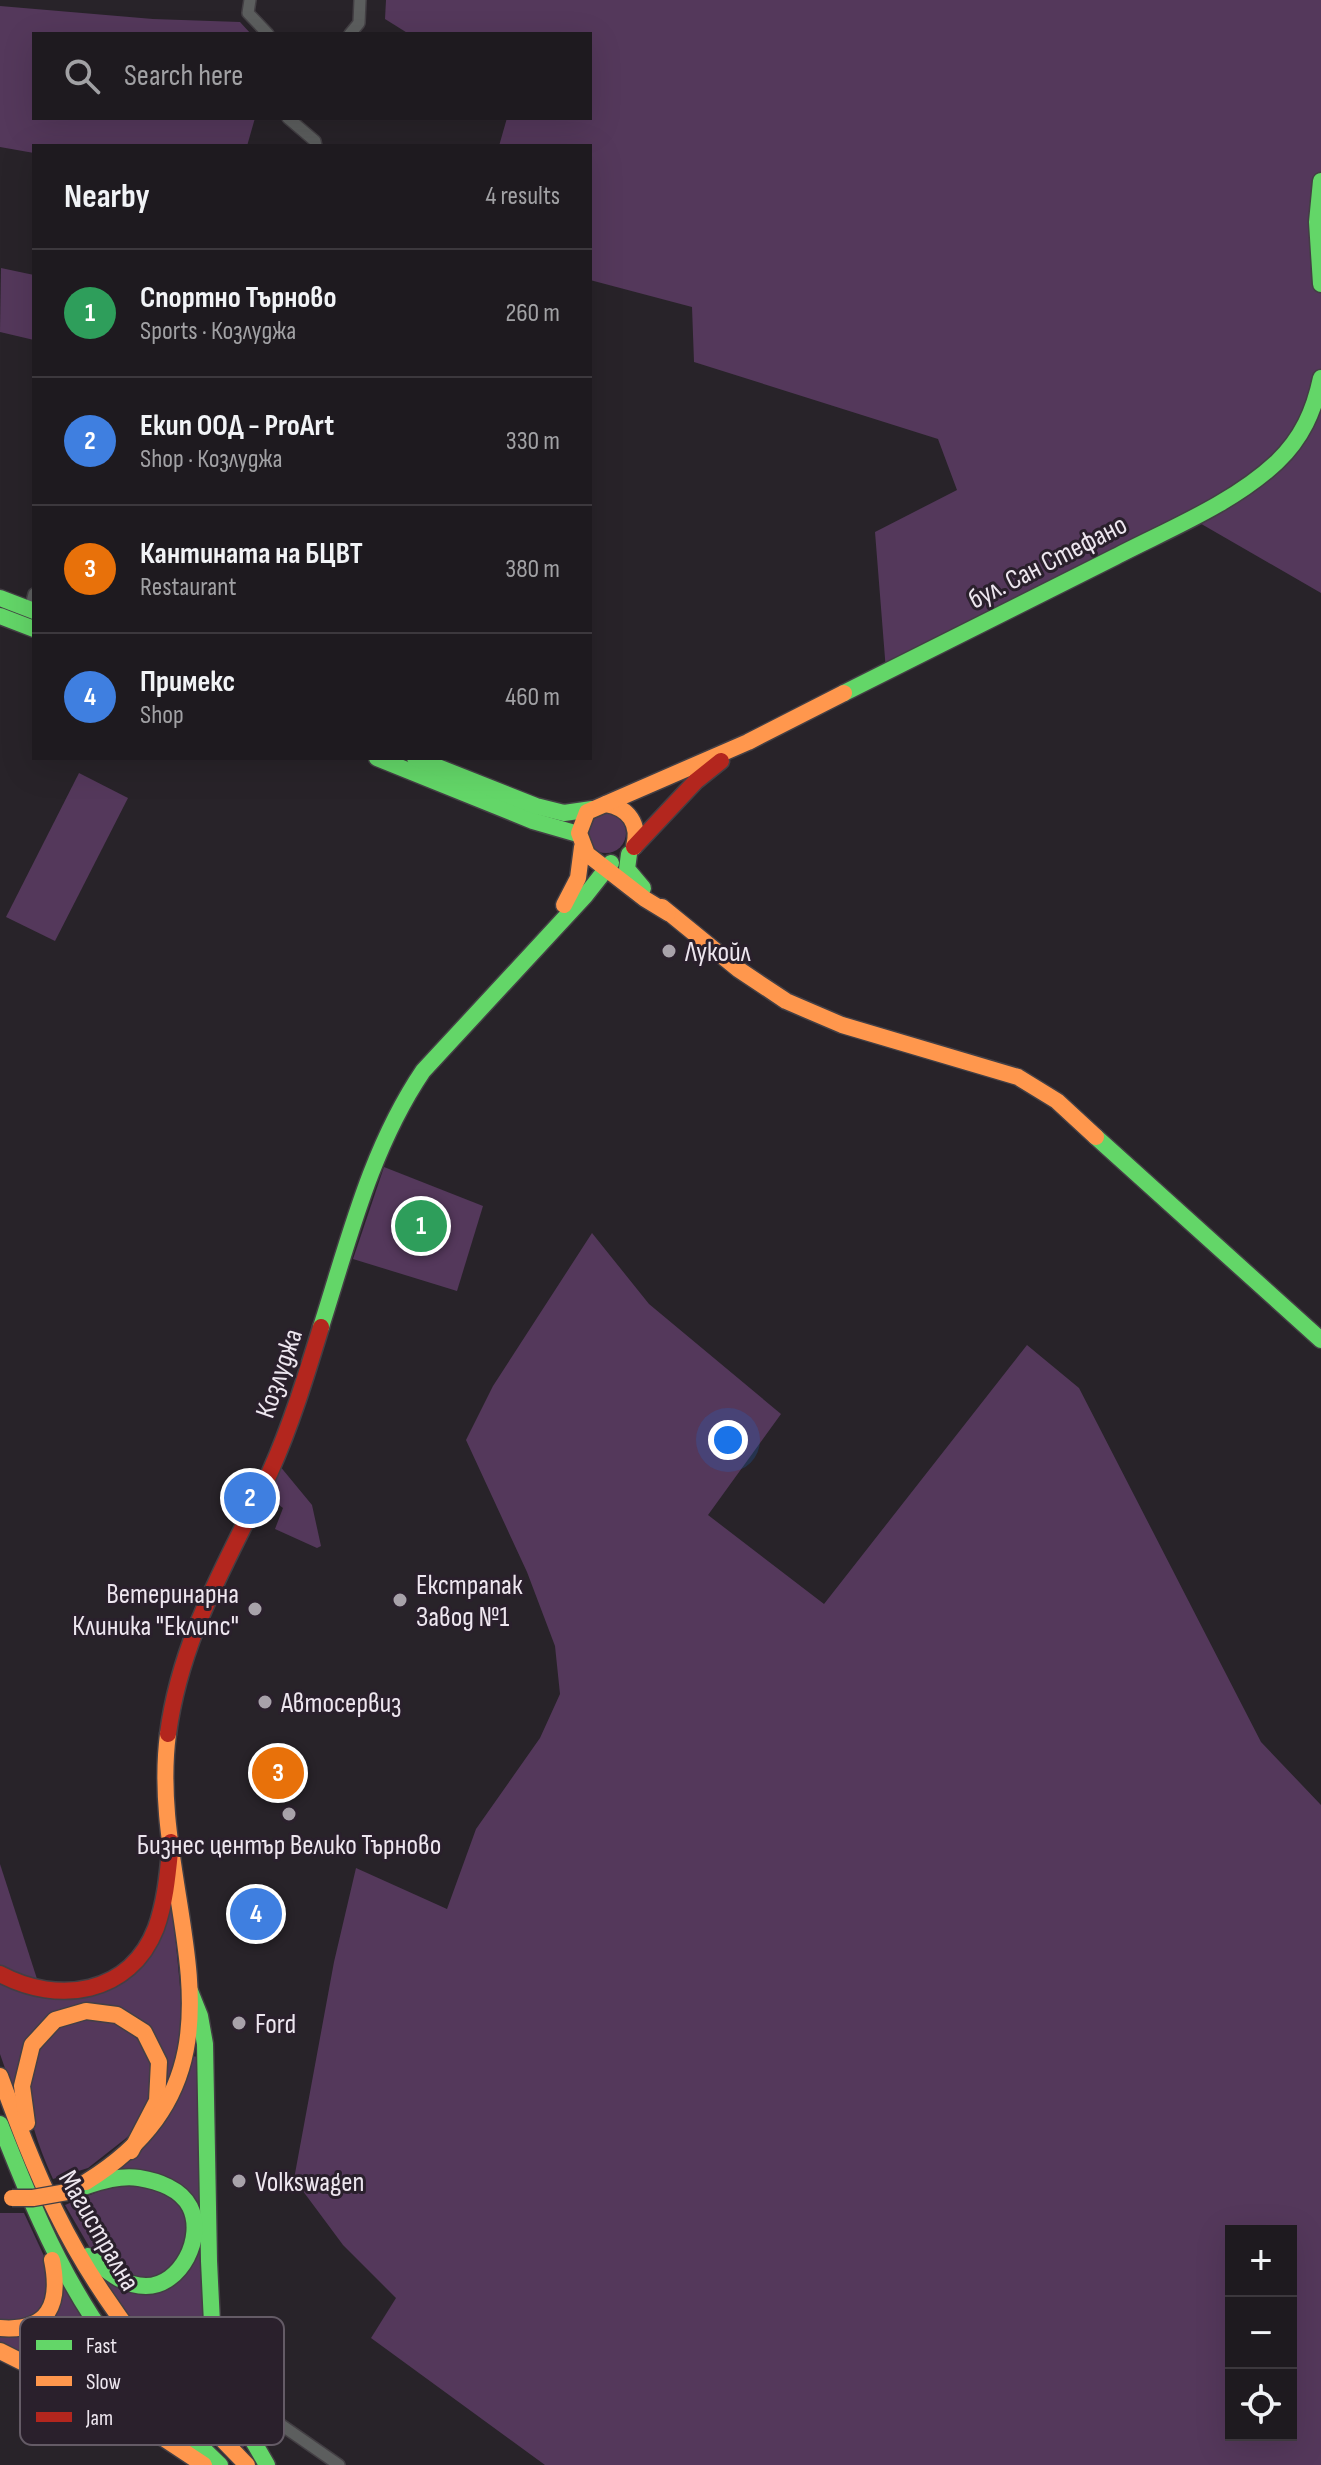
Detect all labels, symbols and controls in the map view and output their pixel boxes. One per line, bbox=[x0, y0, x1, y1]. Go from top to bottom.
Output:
search box bbox=[32, 32, 592, 120]
icon: search bbox=[60, 54, 104, 98]
text: Search here bbox=[124, 58, 243, 94]
text: Nearby bbox=[64, 176, 150, 217]
text: 4 results bbox=[485, 181, 560, 212]
text: Спортно Търново bbox=[140, 280, 337, 316]
text: 1 bbox=[85, 298, 95, 329]
text: 260 m bbox=[505, 298, 560, 329]
text: Sports · Козлуджа bbox=[140, 316, 296, 347]
text: Екип ООД - ProArt bbox=[140, 408, 334, 444]
text: 2 bbox=[84, 426, 96, 457]
text: 330 m bbox=[506, 426, 560, 457]
text: Shop · Козлуджа bbox=[140, 444, 282, 475]
street label: бул. Сан Стефано bbox=[963, 508, 1133, 616]
text: Кантината на БЦВТ bbox=[140, 536, 363, 572]
text: 3 bbox=[84, 554, 96, 585]
text: 380 m bbox=[505, 554, 560, 585]
text: Restaurant bbox=[140, 572, 236, 603]
text: Примекс bbox=[140, 664, 235, 700]
text: 4 bbox=[84, 682, 96, 713]
text: 460 m bbox=[505, 682, 560, 713]
text: Shop bbox=[140, 700, 184, 731]
place label: Лукойл bbox=[684, 936, 751, 969]
marker: Лукойл bbox=[660, 942, 678, 960]
pin: 1 bbox=[395, 1196, 447, 1256]
street label: Козлуджа bbox=[249, 1325, 310, 1422]
your location bbox=[708, 1420, 748, 1460]
pin: 2 bbox=[224, 1468, 276, 1528]
place label: Екстрапак Завод №1 bbox=[416, 1569, 523, 1634]
place label: Ветеринарна Клиника "Еклипс" bbox=[72, 1578, 239, 1643]
marker: Екстрапак Завод №1 bbox=[391, 1591, 409, 1609]
marker: Ветеринарна Клиника "Еклипс" bbox=[246, 1600, 264, 1618]
place label: Автосервиз bbox=[280, 1687, 401, 1720]
marker: Автосервиз bbox=[256, 1693, 274, 1711]
pin: 3 bbox=[252, 1743, 304, 1803]
marker: Бизнес център Велико Търново bbox=[280, 1805, 298, 1823]
place label: Бизнес център Велико Търново bbox=[137, 1829, 441, 1862]
pin: 4 bbox=[230, 1884, 282, 1944]
place label: Ford bbox=[255, 2008, 296, 2041]
marker: Ford bbox=[230, 2014, 248, 2032]
street label: Магистрална bbox=[51, 2165, 146, 2297]
place label: Volkswagen bbox=[255, 2166, 364, 2199]
marker: Volkswagen bbox=[230, 2172, 248, 2190]
map controls bbox=[1225, 2225, 1297, 2441]
button: + bbox=[1225, 2225, 1297, 2297]
button: − bbox=[1225, 2297, 1297, 2369]
legend bbox=[20, 2317, 284, 2445]
text: Fast bbox=[86, 2333, 117, 2360]
text: Slow bbox=[86, 2369, 121, 2396]
button: locate bbox=[1225, 2369, 1297, 2441]
text: Jam bbox=[85, 2405, 113, 2432]

